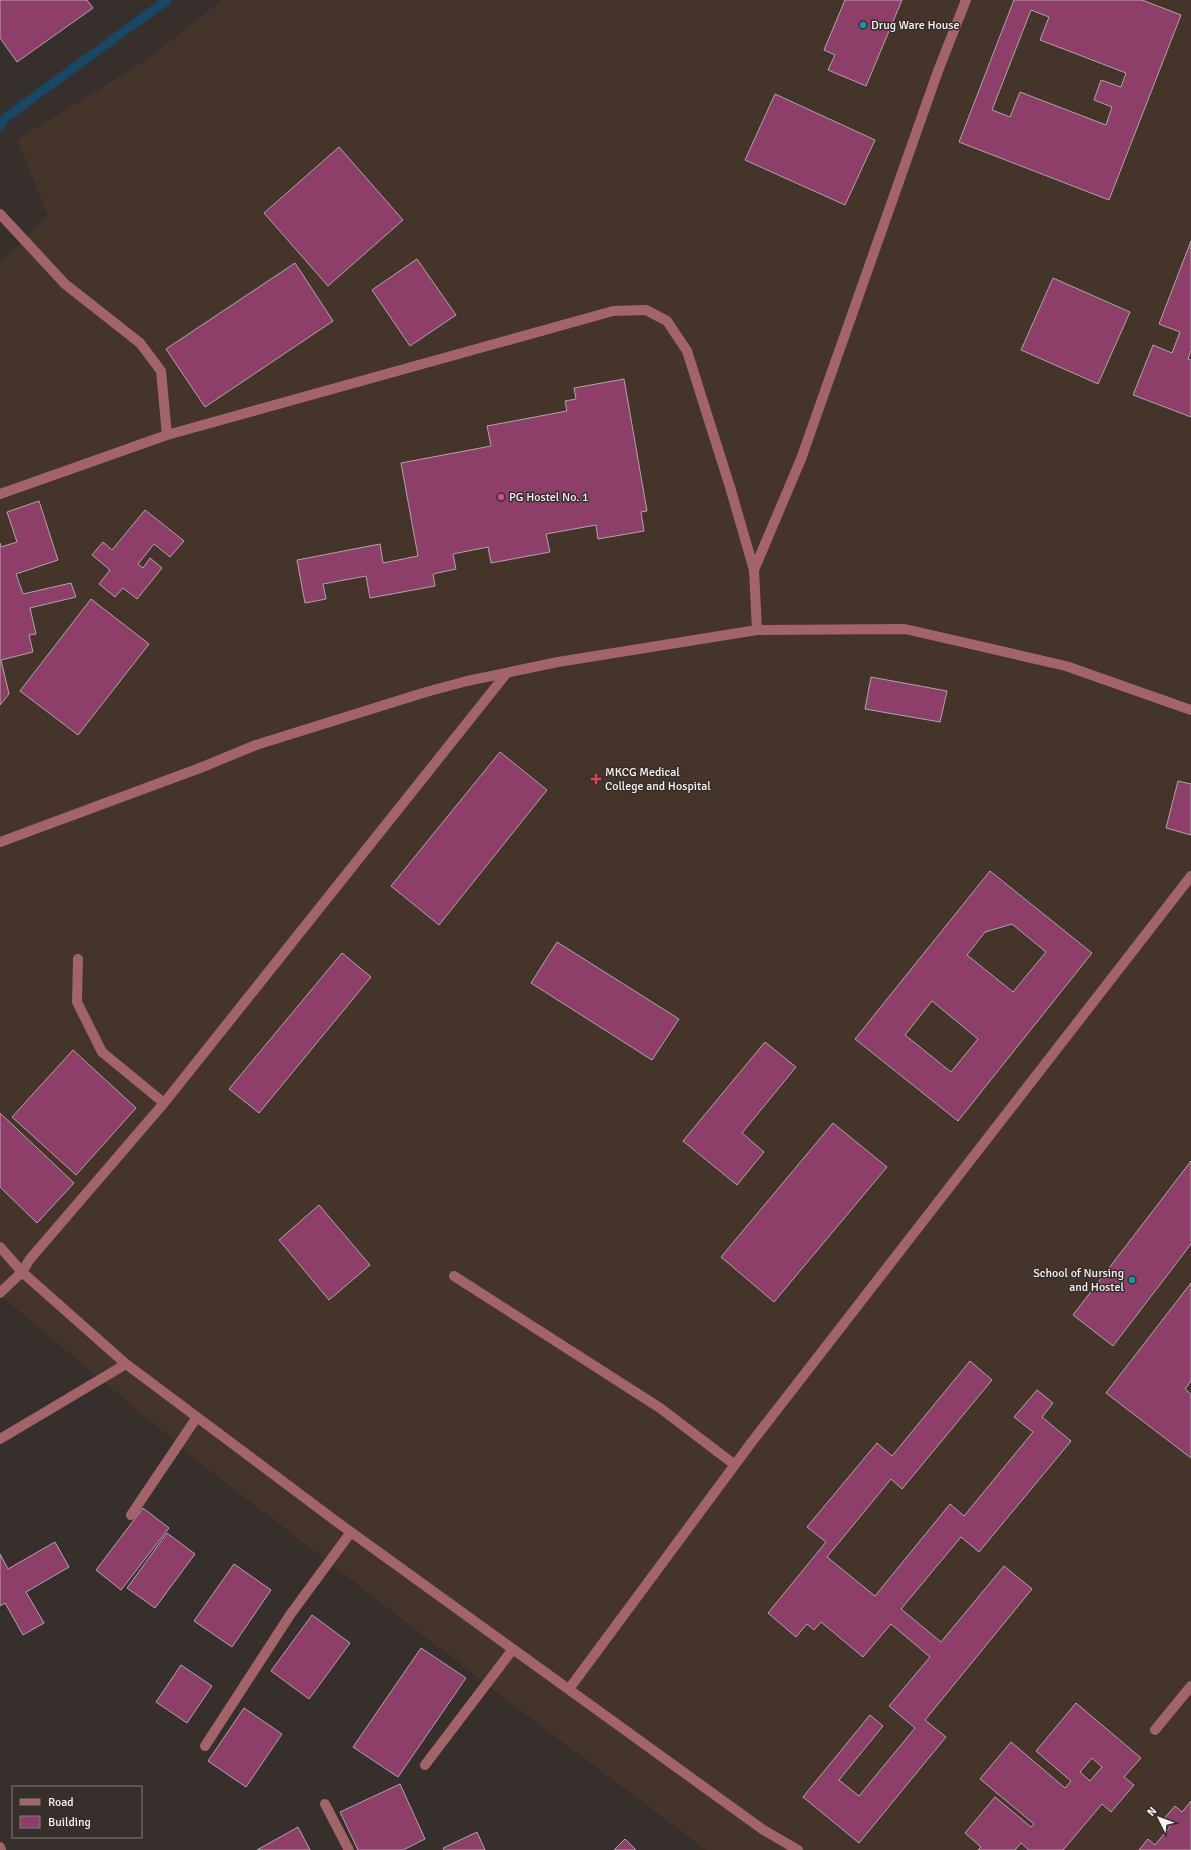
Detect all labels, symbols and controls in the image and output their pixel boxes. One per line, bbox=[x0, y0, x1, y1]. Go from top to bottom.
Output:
place label: Drug Ware House bbox=[871, 18, 960, 33]
marker: Drug Ware House bbox=[858, 20, 868, 30]
place label: PG Hostel No. 1 bbox=[509, 490, 589, 505]
marker: PG Hostel No. 1 bbox=[496, 492, 506, 502]
place label: MKCG Medical College and Hospital bbox=[605, 765, 711, 794]
marker: MKCG Medical College and Hospital bbox=[590, 773, 602, 785]
place label: School of Nursing and Hostel bbox=[1033, 1266, 1124, 1295]
marker: School of Nursing and Hostel bbox=[1127, 1275, 1137, 1285]
legend bbox=[12, 1786, 142, 1838]
text: Road bbox=[48, 1795, 74, 1810]
north arrow bbox=[1139, 1798, 1179, 1838]
text: N bbox=[1145, 1804, 1159, 1819]
text: Building bbox=[48, 1815, 91, 1830]

